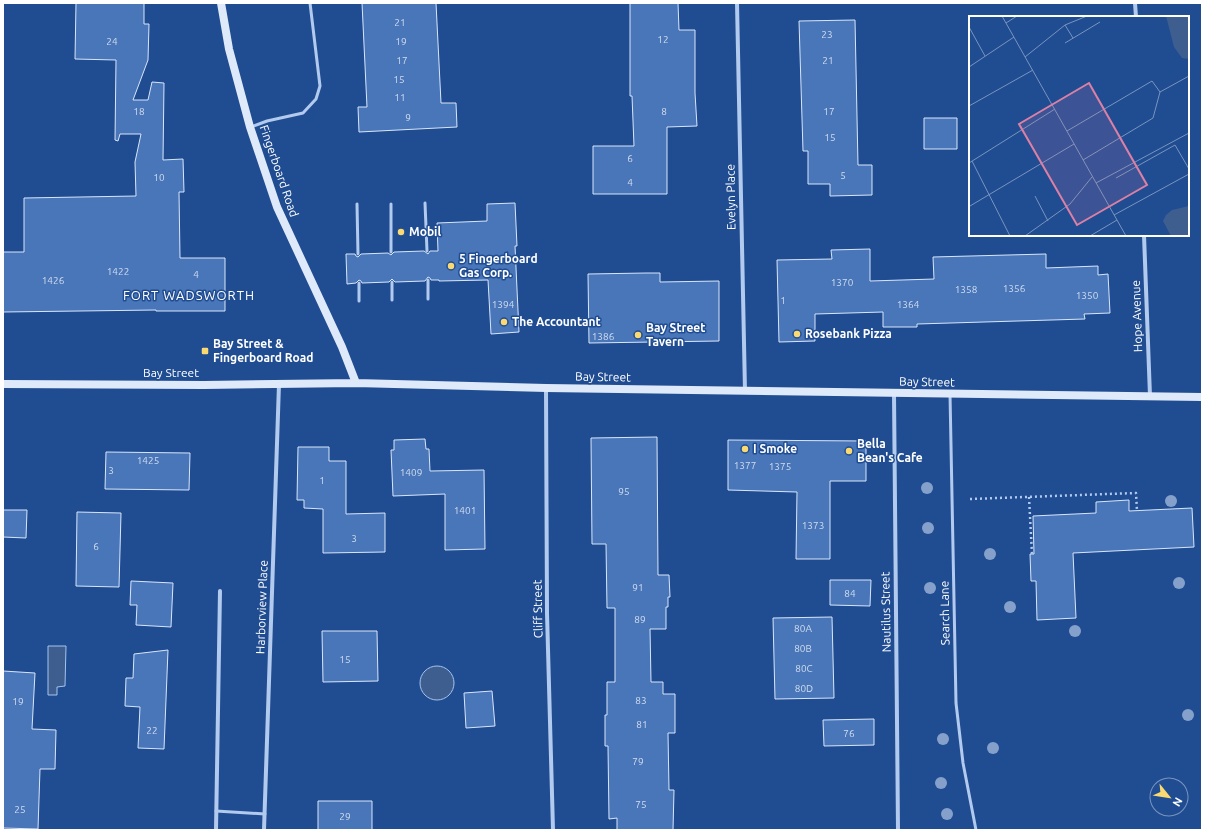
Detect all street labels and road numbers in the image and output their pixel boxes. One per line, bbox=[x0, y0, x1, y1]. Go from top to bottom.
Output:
street label: Fingerboard Road bbox=[258, 123, 301, 218]
street label: Evelyn Place bbox=[723, 164, 738, 230]
street label: Hope Avenue bbox=[1129, 280, 1144, 352]
street label: Bay Street bbox=[143, 366, 199, 379]
street label: Bay Street bbox=[575, 370, 631, 383]
street label: Bay Street bbox=[899, 375, 955, 388]
street label: Harborview Place bbox=[253, 560, 270, 654]
street label: Nautilus Street bbox=[878, 571, 893, 652]
street label: Cliff Street bbox=[530, 579, 545, 639]
street label: Search Lane bbox=[937, 581, 952, 645]

